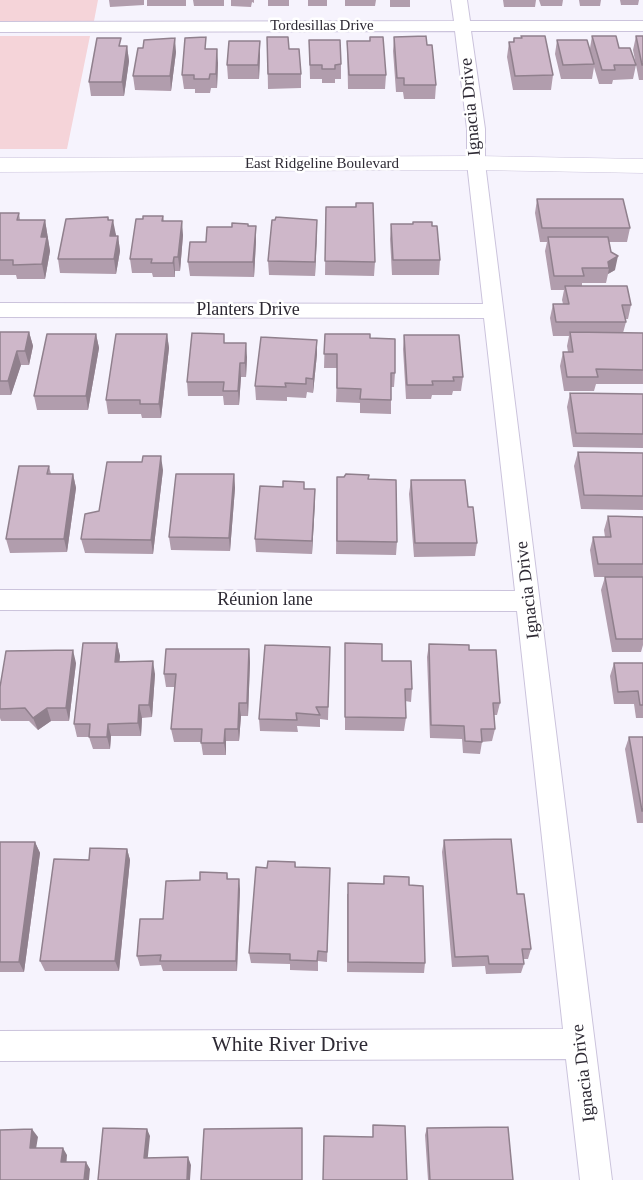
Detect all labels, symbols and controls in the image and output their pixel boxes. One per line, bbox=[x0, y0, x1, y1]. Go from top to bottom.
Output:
street label: Tordesillas Drive bbox=[270, 17, 374, 35]
street label: Ignacia Drive bbox=[456, 57, 486, 157]
street label: East Ridgeline Boulevard bbox=[245, 155, 399, 173]
street label: Planters Drive bbox=[196, 299, 300, 321]
street label: Ignacia Drive bbox=[511, 540, 545, 640]
street label: Réunion lane bbox=[217, 589, 313, 611]
street label: Ignacia Drive bbox=[567, 1023, 601, 1123]
street label: White River Drive bbox=[212, 1032, 368, 1058]

